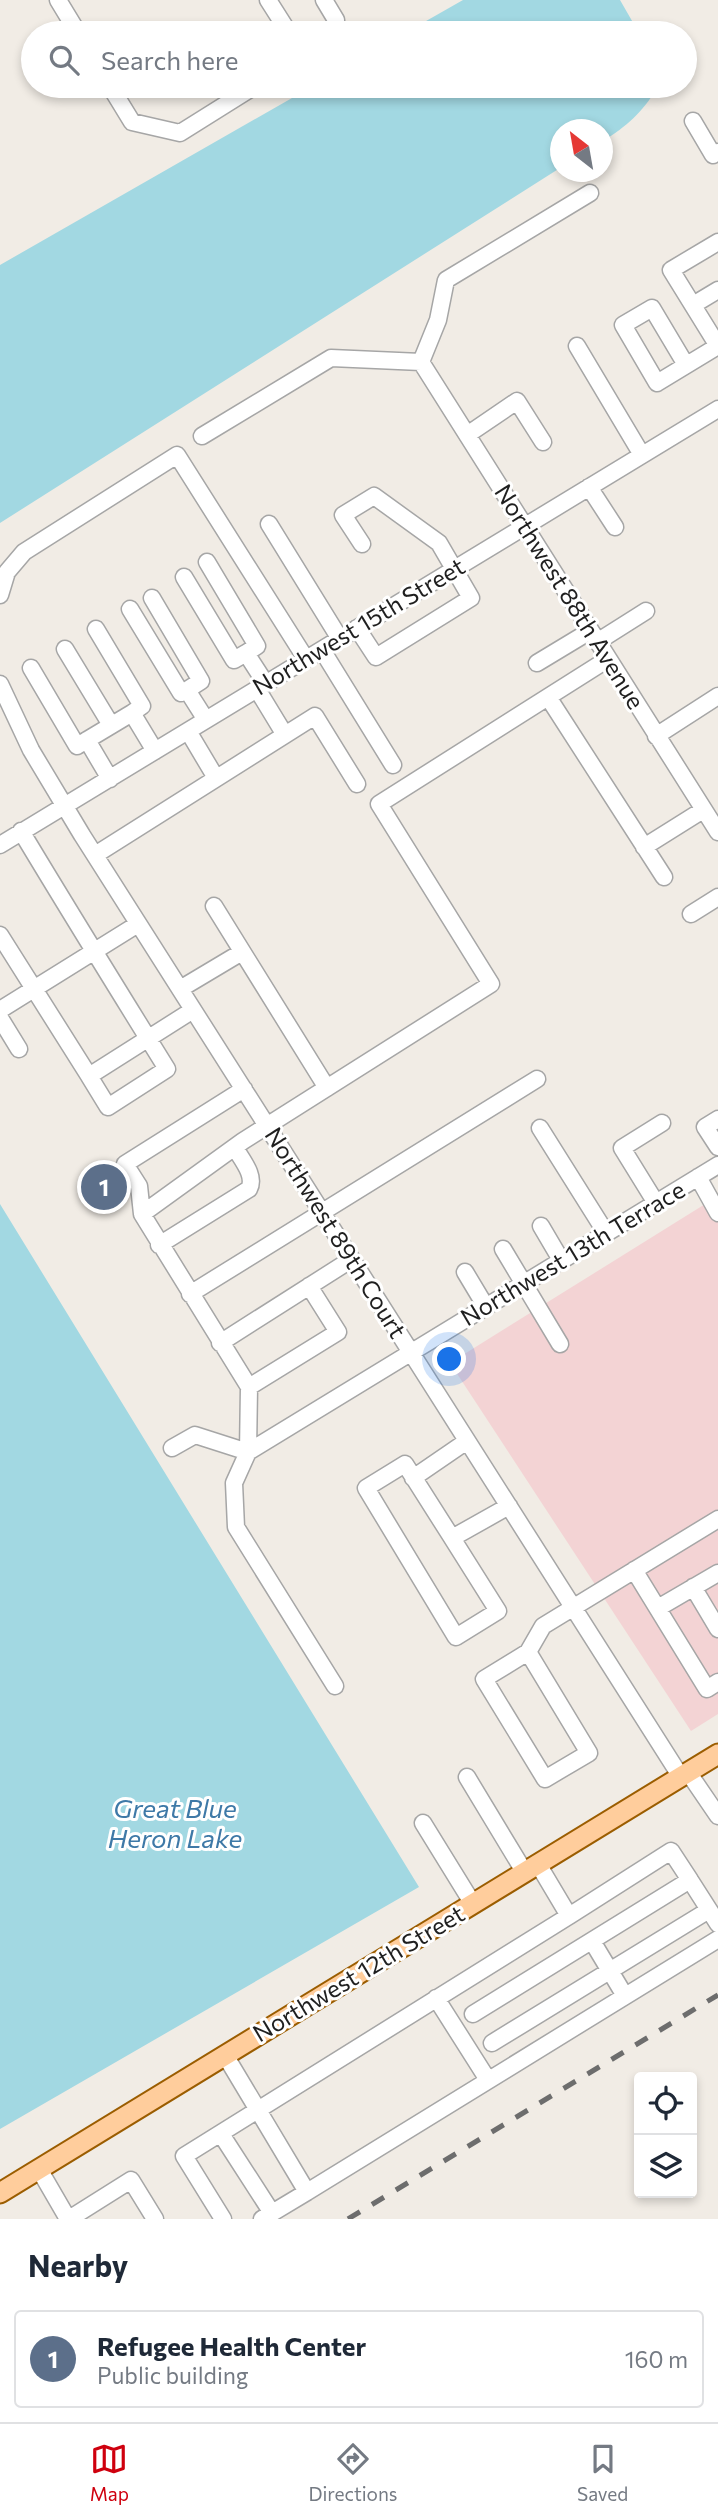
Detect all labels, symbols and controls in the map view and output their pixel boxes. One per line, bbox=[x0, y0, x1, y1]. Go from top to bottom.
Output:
search box bbox=[21, 21, 697, 98]
icon: search bbox=[45, 41, 83, 79]
text: Search here bbox=[101, 44, 239, 75]
north arrow bbox=[550, 119, 613, 182]
street label: Northwest 88th Avenue bbox=[489, 479, 651, 714]
street label: Northwest 15th Street bbox=[247, 551, 470, 701]
street label: Northwest 89th Court bbox=[260, 1121, 413, 1343]
pin: 1 bbox=[81, 1161, 127, 1213]
street label: Northwest 13th Terrace bbox=[455, 1174, 690, 1331]
your location bbox=[432, 1342, 466, 1376]
water label: Great Blue Heron Lake bbox=[108, 1792, 242, 1853]
street label: Northwest 12th Street bbox=[247, 1898, 469, 2047]
map controls bbox=[634, 2072, 697, 2198]
button: locate bbox=[634, 2072, 697, 2135]
button: layers bbox=[634, 2135, 697, 2198]
text: Nearby bbox=[28, 2246, 128, 2283]
text: Refugee Health Center bbox=[97, 2330, 366, 2361]
text: 1 bbox=[48, 2345, 58, 2373]
text: 160 m bbox=[625, 2345, 688, 2373]
text: Public building bbox=[97, 2361, 248, 2389]
tab: Map bbox=[90, 2440, 129, 2505]
tab: Directions bbox=[308, 2440, 398, 2505]
tab: Saved bbox=[577, 2440, 628, 2505]

